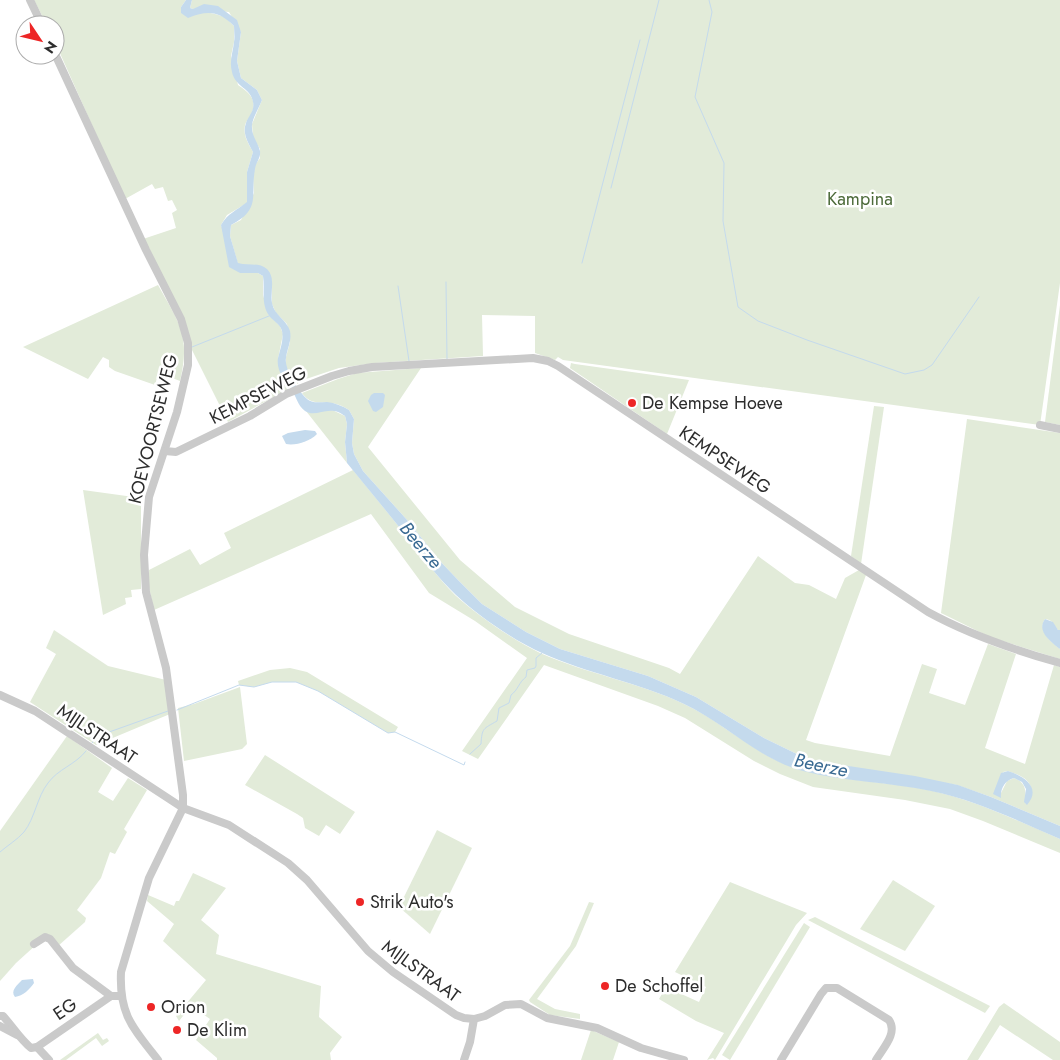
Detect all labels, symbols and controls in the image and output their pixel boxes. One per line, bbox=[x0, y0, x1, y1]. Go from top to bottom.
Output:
north arrow bbox=[15, 15, 65, 65]
text: N bbox=[39, 37, 62, 58]
park label: Kampina bbox=[827, 186, 893, 212]
street label: KOEVOORTSEWEG bbox=[122, 351, 184, 507]
street label: KEMPSEWEG bbox=[205, 359, 311, 431]
place label: De Kempse Hoeve bbox=[642, 390, 783, 416]
marker: De Kempse Hoeve bbox=[626, 397, 638, 409]
street label: KEMPSEWEG bbox=[674, 420, 776, 500]
water label: Beerze bbox=[393, 516, 449, 575]
street label: MIJLSTRAAT bbox=[52, 698, 143, 771]
water label: Beerze bbox=[792, 746, 851, 784]
place label: Strik Auto's bbox=[370, 889, 454, 915]
marker: Strik Auto's bbox=[354, 896, 366, 908]
street label: MIJLSTRAAT bbox=[376, 934, 466, 1009]
place label: De Schoffel bbox=[615, 973, 703, 999]
marker: De Schoffel bbox=[599, 980, 611, 992]
street label: EG bbox=[48, 992, 82, 1026]
place label: Orion bbox=[161, 994, 205, 1020]
marker: Orion bbox=[145, 1001, 157, 1013]
place label: De Klim bbox=[187, 1017, 247, 1043]
marker: De Klim bbox=[171, 1024, 183, 1036]

